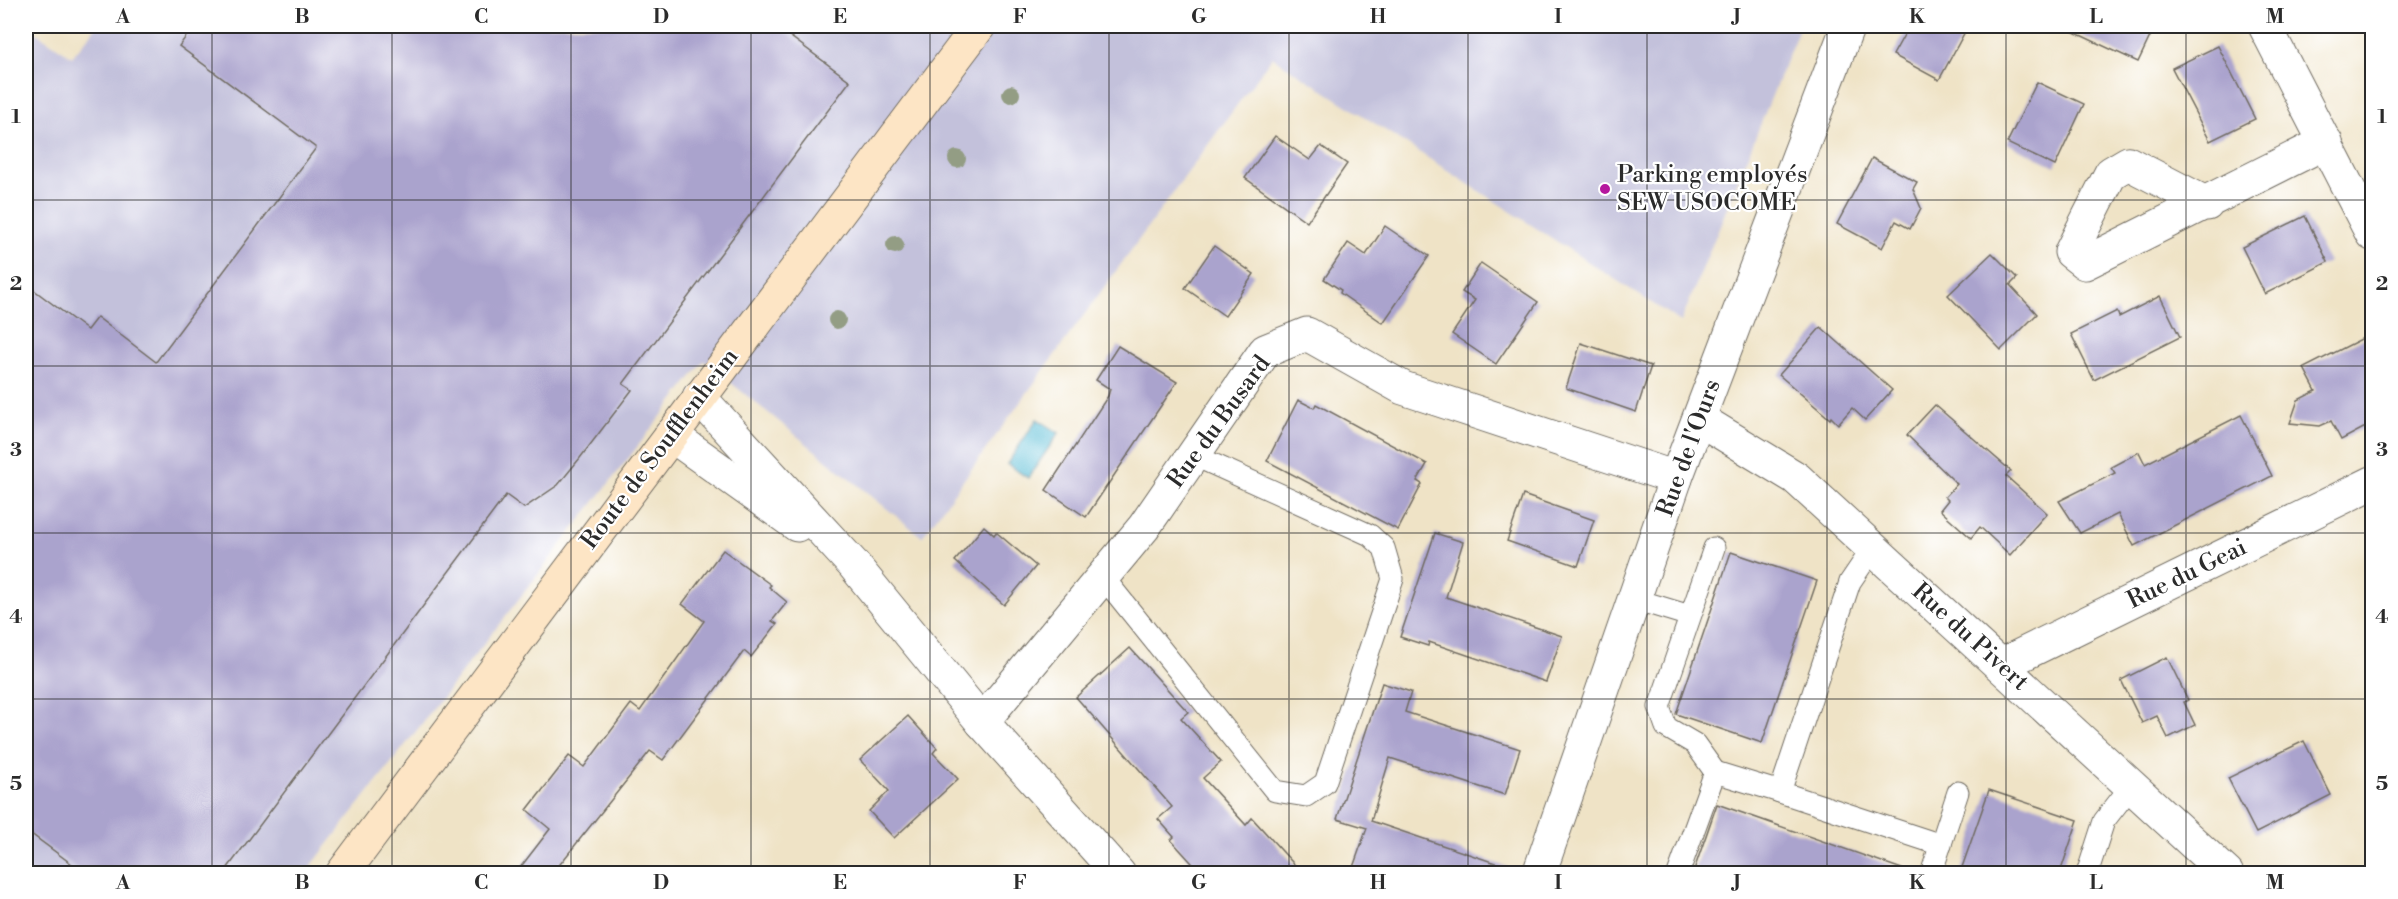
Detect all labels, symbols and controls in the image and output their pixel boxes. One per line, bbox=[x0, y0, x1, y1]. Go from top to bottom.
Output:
text: A bbox=[115, 5, 131, 30]
text: B bbox=[294, 5, 310, 30]
text: C bbox=[474, 5, 488, 30]
text: D bbox=[653, 5, 669, 30]
text: E bbox=[833, 5, 847, 30]
text: F bbox=[1013, 5, 1027, 30]
text: G bbox=[1191, 5, 1207, 30]
text: H bbox=[1370, 5, 1387, 30]
text: I bbox=[1554, 5, 1562, 30]
text: J bbox=[1730, 5, 1741, 30]
text: K bbox=[1909, 5, 1926, 30]
text: L bbox=[2089, 5, 2103, 30]
text: M bbox=[2266, 5, 2285, 30]
text: 1 bbox=[11, 105, 21, 130]
text: 1 bbox=[2377, 105, 2387, 130]
place label: Parking employés SEW USOCOME bbox=[1617, 160, 1807, 218]
marker: Parking employés SEW USOCOME bbox=[1598, 182, 1612, 196]
text: 2 bbox=[10, 272, 22, 297]
text: 2 bbox=[2376, 272, 2388, 297]
street label: Route de Soufflenheim bbox=[575, 343, 745, 555]
street label: Rue du Busard bbox=[1161, 350, 1277, 494]
street label: Rue de l'Ours bbox=[1650, 375, 1728, 521]
text: 3 bbox=[10, 438, 22, 463]
text: 3 bbox=[2376, 438, 2388, 463]
street label: Rue du Geai bbox=[2122, 532, 2252, 616]
street label: Rue du Pivert bbox=[1905, 577, 2035, 698]
text: 4 bbox=[9, 605, 23, 630]
text: 4 bbox=[2375, 605, 2389, 630]
text: 5 bbox=[10, 772, 22, 797]
text: 5 bbox=[2376, 772, 2388, 797]
text: A bbox=[115, 871, 131, 896]
text: B bbox=[294, 871, 310, 896]
text: C bbox=[474, 871, 488, 896]
text: D bbox=[653, 871, 669, 896]
text: E bbox=[833, 871, 847, 896]
text: F bbox=[1013, 871, 1027, 896]
text: G bbox=[1191, 871, 1207, 896]
text: H bbox=[1370, 871, 1387, 896]
text: I bbox=[1554, 871, 1562, 896]
text: J bbox=[1730, 871, 1741, 896]
text: K bbox=[1909, 871, 1926, 896]
text: L bbox=[2089, 871, 2103, 896]
text: M bbox=[2266, 871, 2285, 896]

